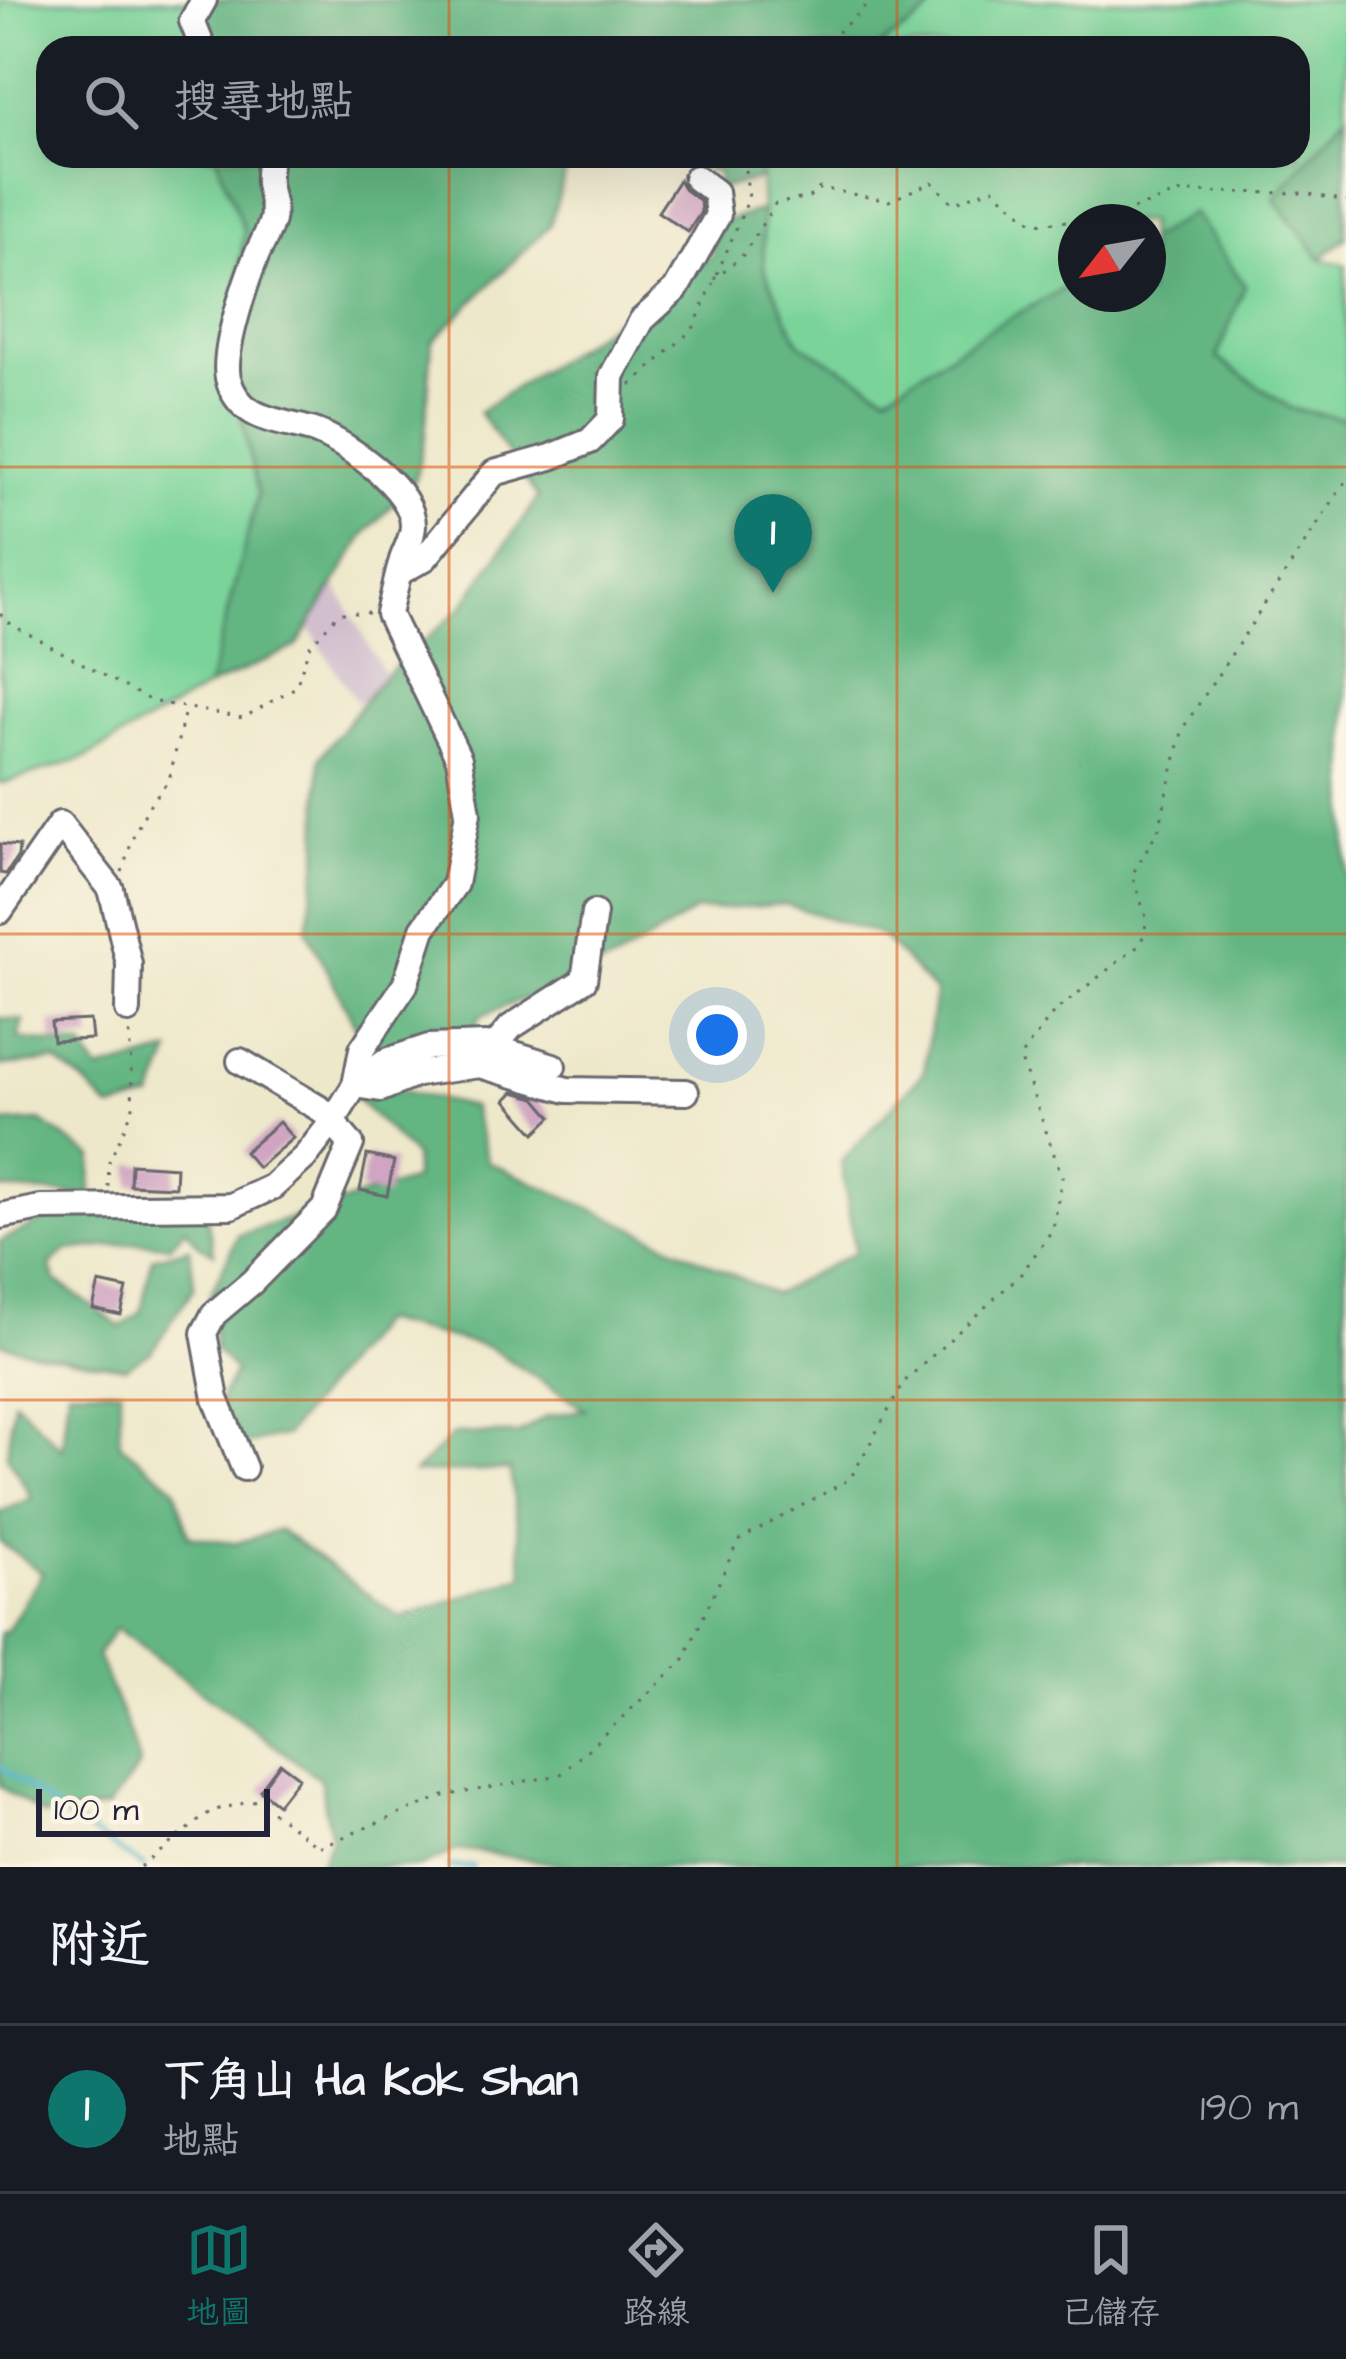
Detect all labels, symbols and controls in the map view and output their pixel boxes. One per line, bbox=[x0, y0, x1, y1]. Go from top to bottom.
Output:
search box bbox=[36, 36, 1310, 168]
icon: search bbox=[78, 69, 144, 135]
text: 搜尋地點 bbox=[174, 72, 354, 134]
north arrow bbox=[1058, 204, 1166, 312]
pin: 1 bbox=[734, 494, 812, 593]
your location bbox=[687, 1005, 747, 1065]
scale bar bbox=[36, 1783, 270, 1836]
text: 100 m bbox=[54, 1787, 139, 1833]
text: 附近 bbox=[48, 1911, 150, 1982]
text: 下角山 Ha Kok Shan bbox=[162, 2051, 578, 2113]
text: 1 bbox=[85, 2082, 90, 2136]
text: 190 m bbox=[1200, 2082, 1298, 2136]
text: 地點 bbox=[162, 2115, 240, 2169]
tab: 地圖 bbox=[186, 2217, 252, 2336]
tab: 路線 bbox=[623, 2217, 689, 2336]
tab: 已儲存 bbox=[1061, 2217, 1160, 2336]

